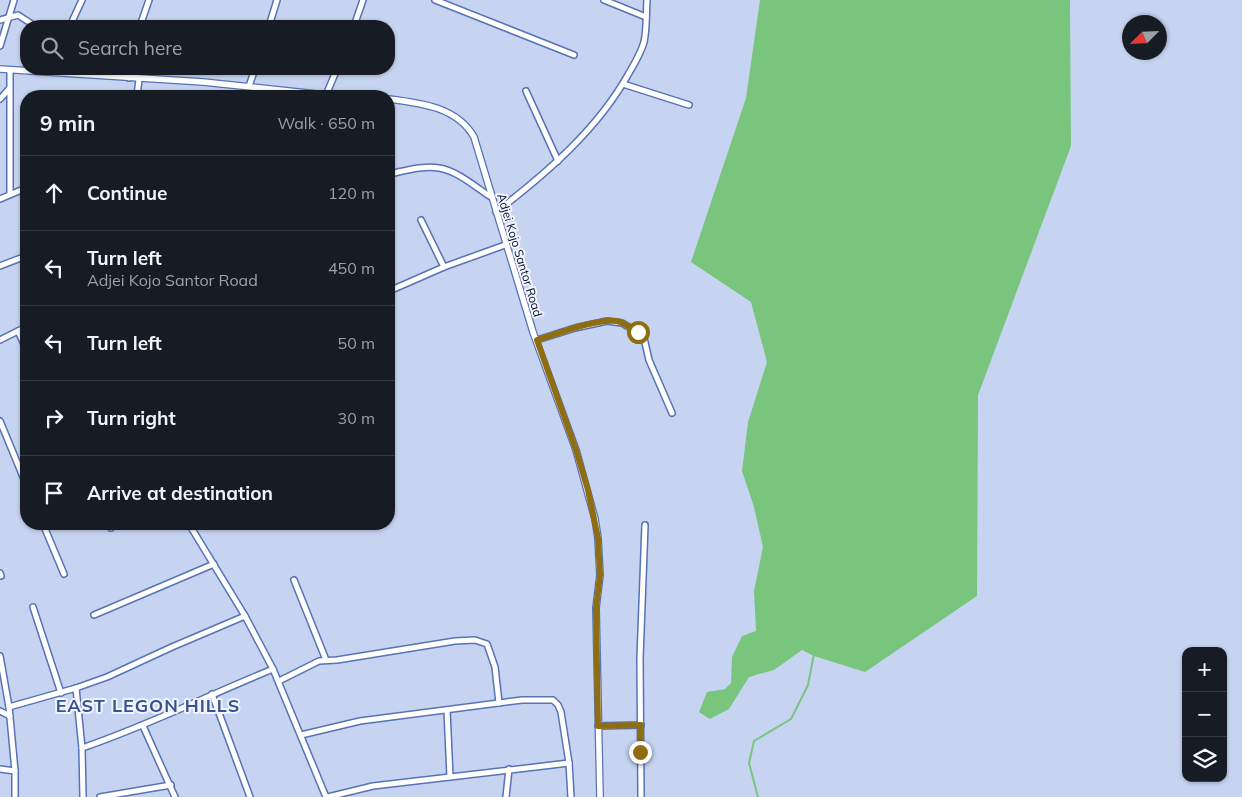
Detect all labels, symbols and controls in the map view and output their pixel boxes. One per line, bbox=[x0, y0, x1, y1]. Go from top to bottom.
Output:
north arrow bbox=[1122, 15, 1167, 60]
search box bbox=[20, 20, 395, 75]
icon: search bbox=[38, 34, 66, 62]
text: Search here bbox=[78, 36, 182, 60]
text: 9 min bbox=[40, 110, 95, 136]
text: Walk · 650 m bbox=[277, 113, 375, 133]
icon: ahead bbox=[40, 179, 68, 207]
text: Continue bbox=[87, 181, 167, 205]
text: 120 m bbox=[328, 183, 375, 203]
street label: Adjei Kojo Santor Road bbox=[494, 192, 546, 318]
text: Turn left bbox=[87, 246, 162, 270]
icon: left bbox=[40, 254, 68, 282]
text: 450 m bbox=[328, 258, 375, 278]
text: Adjei Kojo Santor Road bbox=[87, 270, 258, 290]
route start bbox=[627, 321, 650, 344]
icon: left bbox=[40, 329, 68, 357]
text: Turn left bbox=[87, 331, 162, 355]
text: 50 m bbox=[338, 333, 375, 353]
icon: right bbox=[40, 404, 68, 432]
text: Turn right bbox=[87, 406, 176, 430]
text: 30 m bbox=[338, 408, 375, 428]
icon: arrive bbox=[40, 479, 68, 507]
text: Arrive at destination bbox=[87, 481, 273, 505]
map controls bbox=[1182, 647, 1227, 782]
button: + bbox=[1182, 647, 1227, 692]
button: − bbox=[1182, 692, 1227, 737]
district label: EAST LEGON HILLS bbox=[56, 694, 240, 717]
button: layers bbox=[1182, 737, 1227, 782]
route end bbox=[629, 741, 652, 764]

